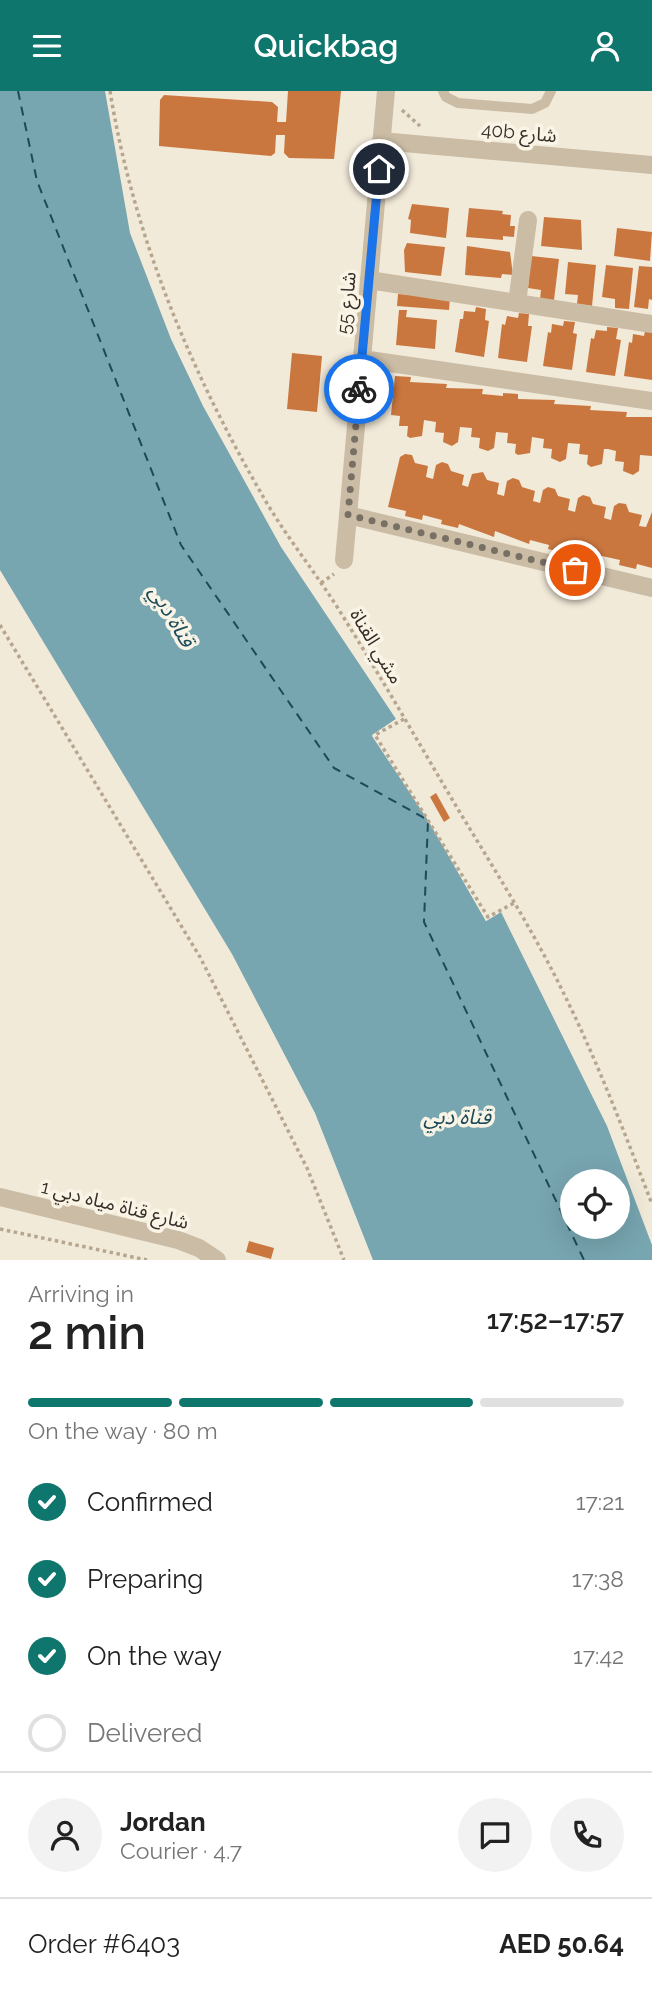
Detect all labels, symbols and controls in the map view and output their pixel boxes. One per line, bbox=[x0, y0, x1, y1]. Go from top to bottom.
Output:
icon: menu bbox=[28, 27, 66, 65]
text: Quickbag bbox=[254, 27, 398, 64]
icon: person bbox=[586, 27, 624, 65]
street label: 40b شارع bbox=[480, 118, 558, 149]
pin bbox=[349, 139, 409, 199]
icon: home bbox=[360, 150, 398, 188]
street label: شارع 55 bbox=[332, 271, 363, 335]
courier bbox=[324, 354, 394, 424]
icon: bike bbox=[340, 370, 378, 408]
pin bbox=[545, 540, 605, 600]
icon: bag bbox=[556, 551, 594, 589]
water label: قناة دبي bbox=[141, 580, 201, 655]
street label: مشي القناة bbox=[342, 605, 408, 690]
water label: قناة دبي bbox=[423, 1104, 492, 1133]
map controls bbox=[560, 1169, 630, 1239]
button: locate bbox=[560, 1169, 630, 1239]
street label: شارع قناة مياه دبي 1 bbox=[38, 1175, 191, 1237]
text: Arriving in bbox=[28, 1280, 134, 1307]
text: 17:52–17:57 bbox=[487, 1305, 624, 1335]
text: 2 min bbox=[28, 1306, 146, 1360]
text: On the way · 80 m bbox=[28, 1417, 218, 1444]
icon: check bbox=[28, 1483, 66, 1521]
text: Confirmed bbox=[87, 1487, 213, 1517]
text: 17:21 bbox=[576, 1488, 624, 1515]
icon: check bbox=[28, 1560, 66, 1598]
text: Preparing bbox=[87, 1564, 203, 1594]
text: 17:38 bbox=[572, 1565, 624, 1592]
icon: check bbox=[28, 1637, 66, 1675]
text: On the way bbox=[87, 1641, 222, 1671]
text: 17:42 bbox=[573, 1642, 624, 1669]
text: Delivered bbox=[87, 1718, 202, 1748]
button: person bbox=[28, 1798, 102, 1872]
button: chat bbox=[458, 1798, 532, 1872]
button: phone bbox=[550, 1798, 624, 1872]
text: Jordan bbox=[120, 1807, 206, 1837]
text: Courier · 4.7 bbox=[120, 1837, 242, 1864]
text: Order #6403 bbox=[28, 1929, 180, 1959]
text: AED 50.64 bbox=[499, 1929, 624, 1959]

